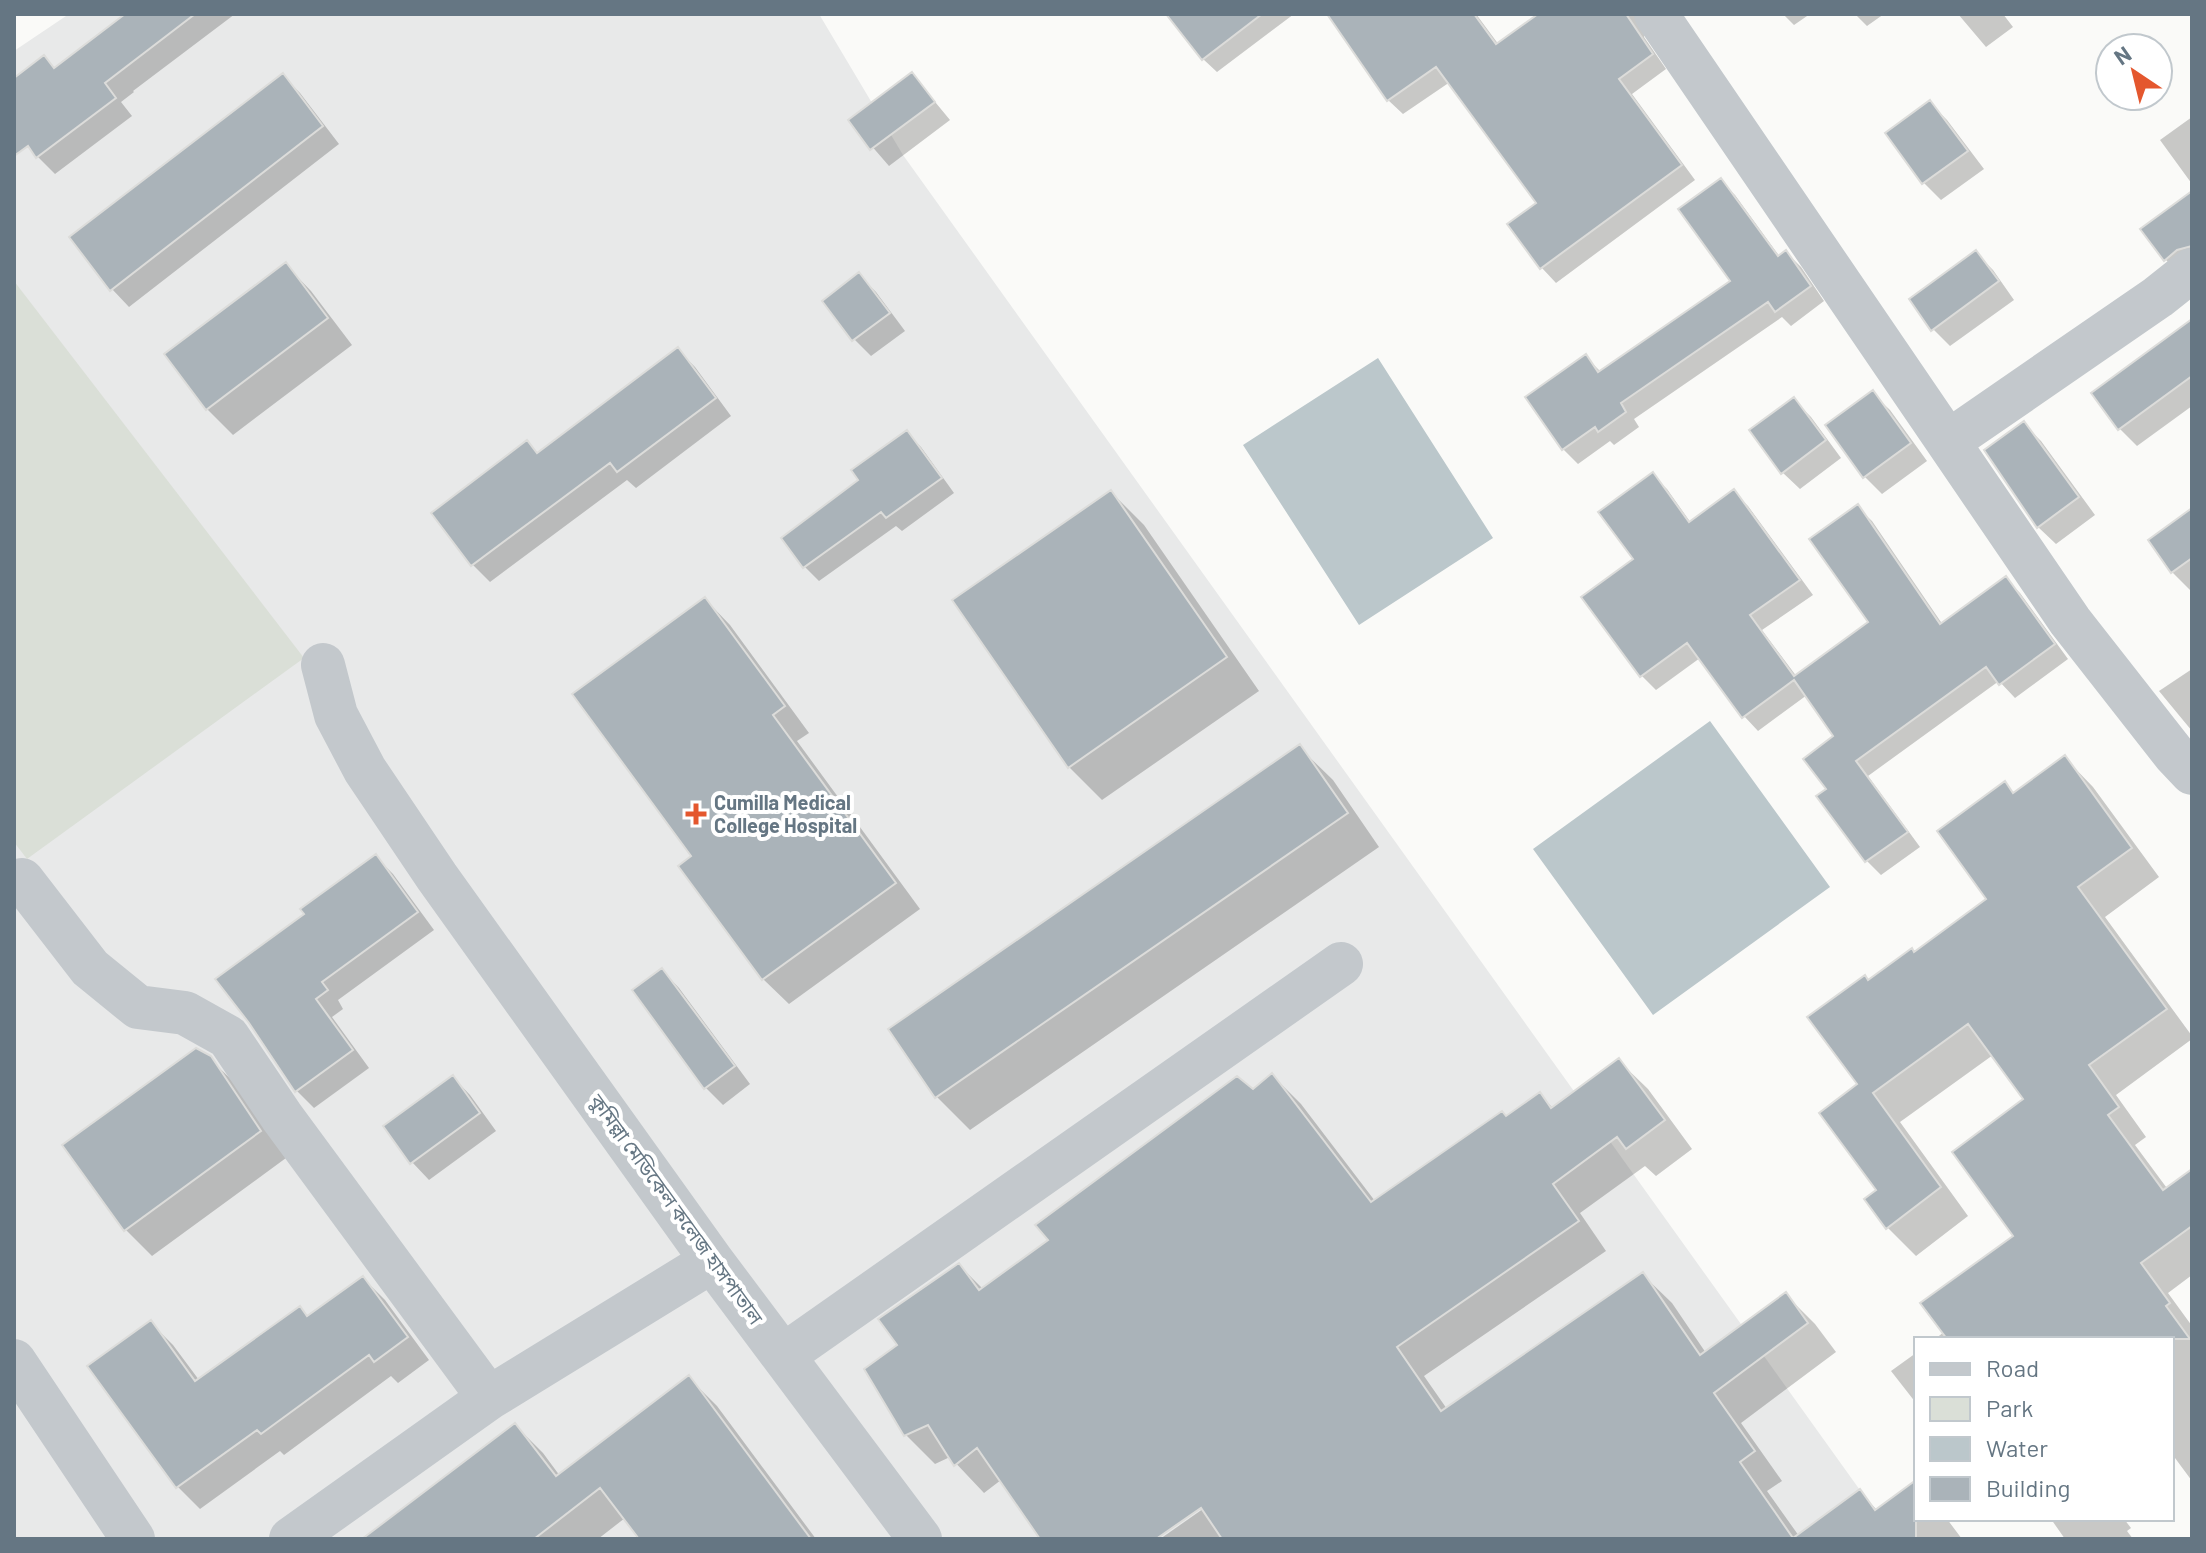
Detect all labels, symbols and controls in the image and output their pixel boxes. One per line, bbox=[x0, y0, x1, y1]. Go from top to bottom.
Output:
north arrow bbox=[2094, 32, 2174, 112]
text: N bbox=[2109, 40, 2135, 70]
place label: Cumilla Medical College Hospital bbox=[714, 790, 857, 837]
marker: Cumilla Medical College Hospital bbox=[685, 803, 707, 825]
street label: কুমিল্লা মেডিকেল কলেজ হাসপাতাল bbox=[584, 1088, 769, 1330]
legend bbox=[1914, 1337, 2174, 1521]
text: Road bbox=[1986, 1353, 2039, 1382]
text: Park bbox=[1986, 1393, 2033, 1422]
text: Water bbox=[1986, 1433, 2048, 1462]
text: Building bbox=[1986, 1473, 2070, 1502]

